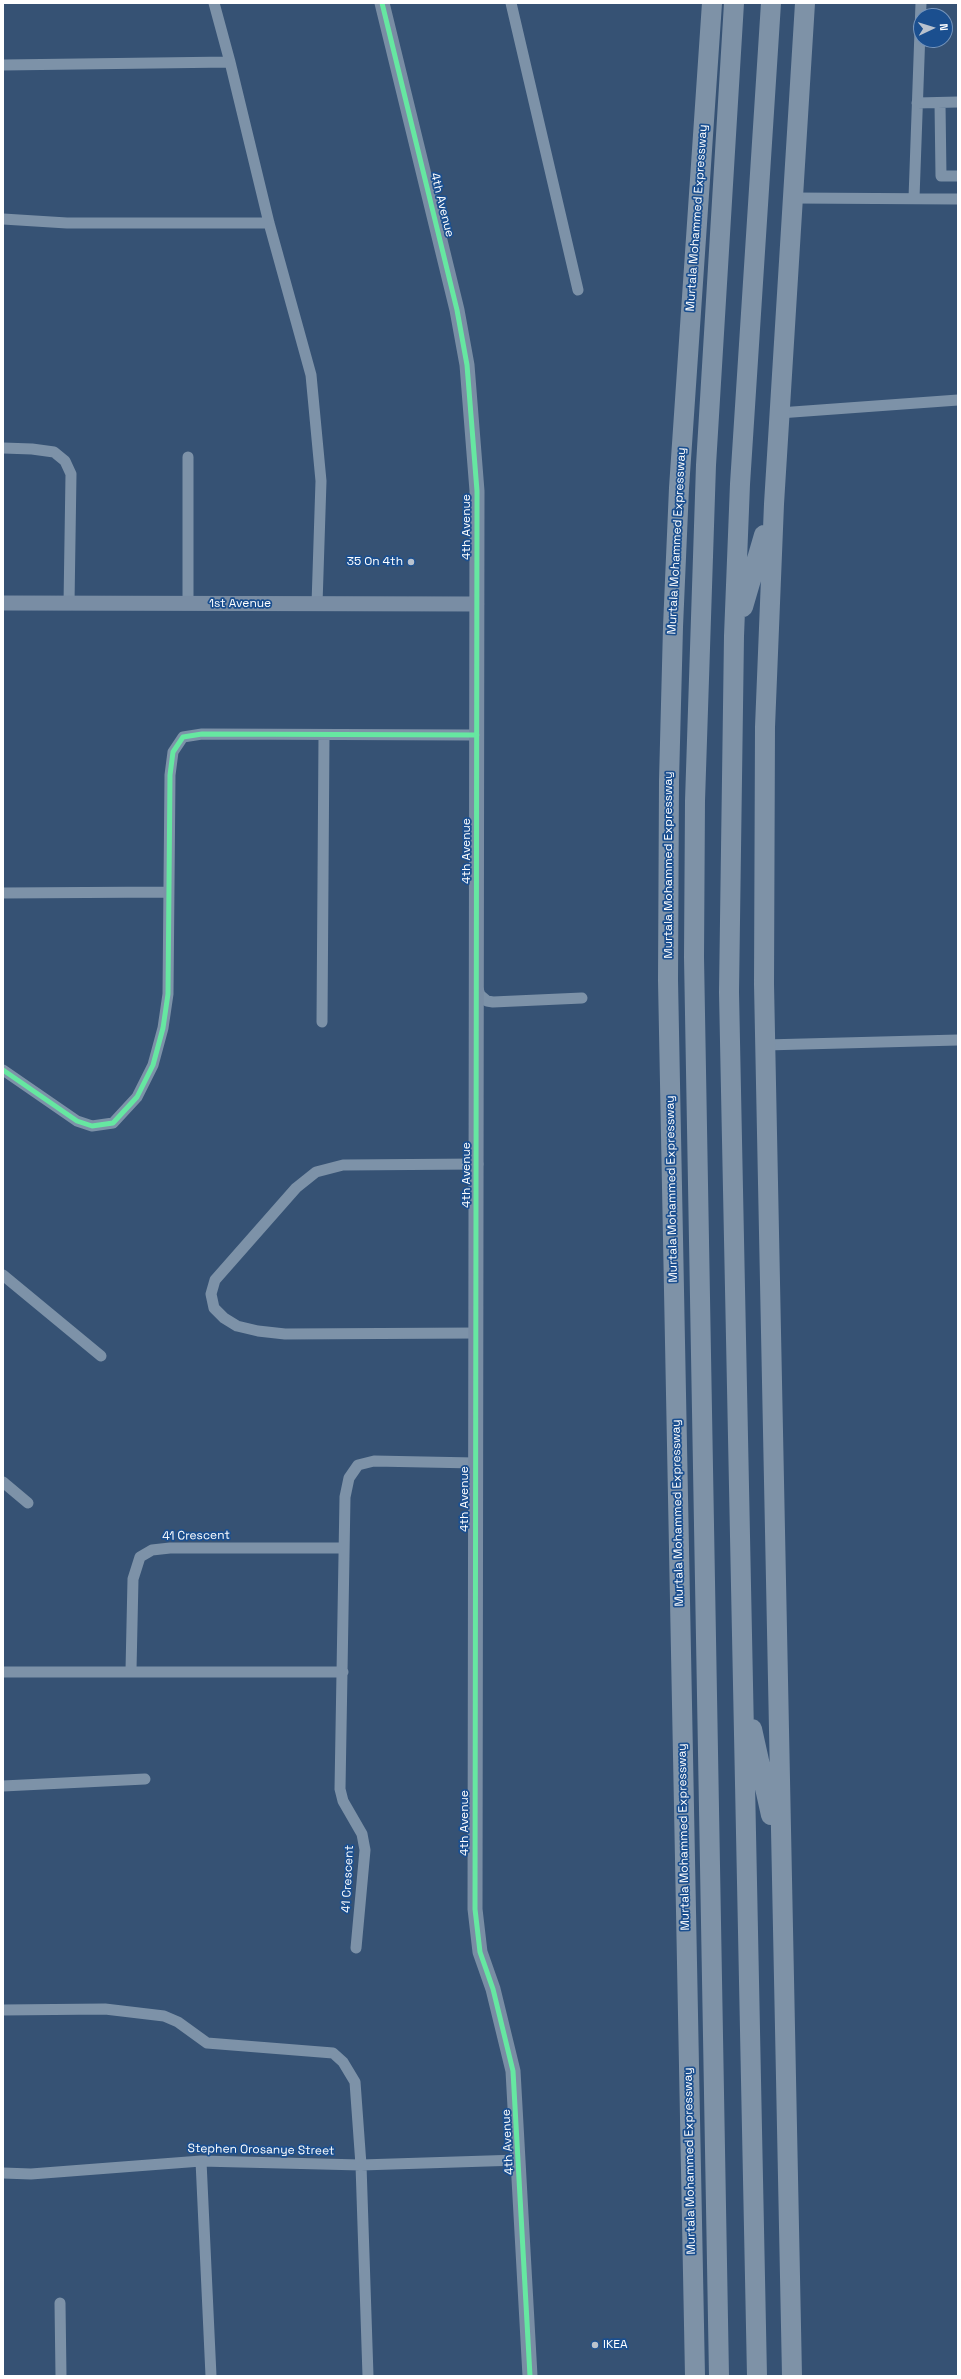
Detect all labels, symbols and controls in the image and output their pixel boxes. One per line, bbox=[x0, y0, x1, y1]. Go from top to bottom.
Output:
north arrow bbox=[913, 8, 953, 48]
text: N bbox=[937, 23, 951, 31]
street label: Murtala Mohammed Expressway bbox=[683, 124, 711, 312]
street label: 4th Avenue bbox=[427, 171, 457, 239]
street label: Murtala Mohammed Expressway bbox=[665, 447, 689, 635]
street label: 4th Avenue bbox=[460, 494, 474, 560]
place label: 35 On 4th bbox=[347, 555, 403, 569]
marker: 35 On 4th bbox=[406, 557, 416, 567]
street label: 1st Avenue bbox=[209, 597, 271, 611]
street label: Murtala Mohammed Expressway bbox=[662, 771, 676, 959]
street label: 4th Avenue bbox=[460, 818, 474, 884]
street label: Murtala Mohammed Expressway bbox=[663, 1095, 681, 1283]
street label: 4th Avenue bbox=[460, 1142, 474, 1208]
street label: Murtala Mohammed Expressway bbox=[669, 1419, 687, 1607]
street label: 4th Avenue bbox=[458, 1466, 472, 1532]
street label: 41 Crescent bbox=[162, 1528, 230, 1544]
street label: Murtala Mohammed Expressway bbox=[675, 1743, 693, 1931]
street label: 4th Avenue bbox=[458, 1790, 472, 1856]
street label: 41 Crescent bbox=[339, 1845, 357, 1913]
street label: Murtala Mohammed Expressway bbox=[681, 2067, 699, 2255]
street label: 4th Avenue bbox=[499, 2109, 517, 2175]
street label: Stephen Orosanye Street bbox=[187, 2142, 335, 2158]
place label: IKEA bbox=[603, 2338, 628, 2352]
marker: IKEA bbox=[590, 2340, 600, 2350]

